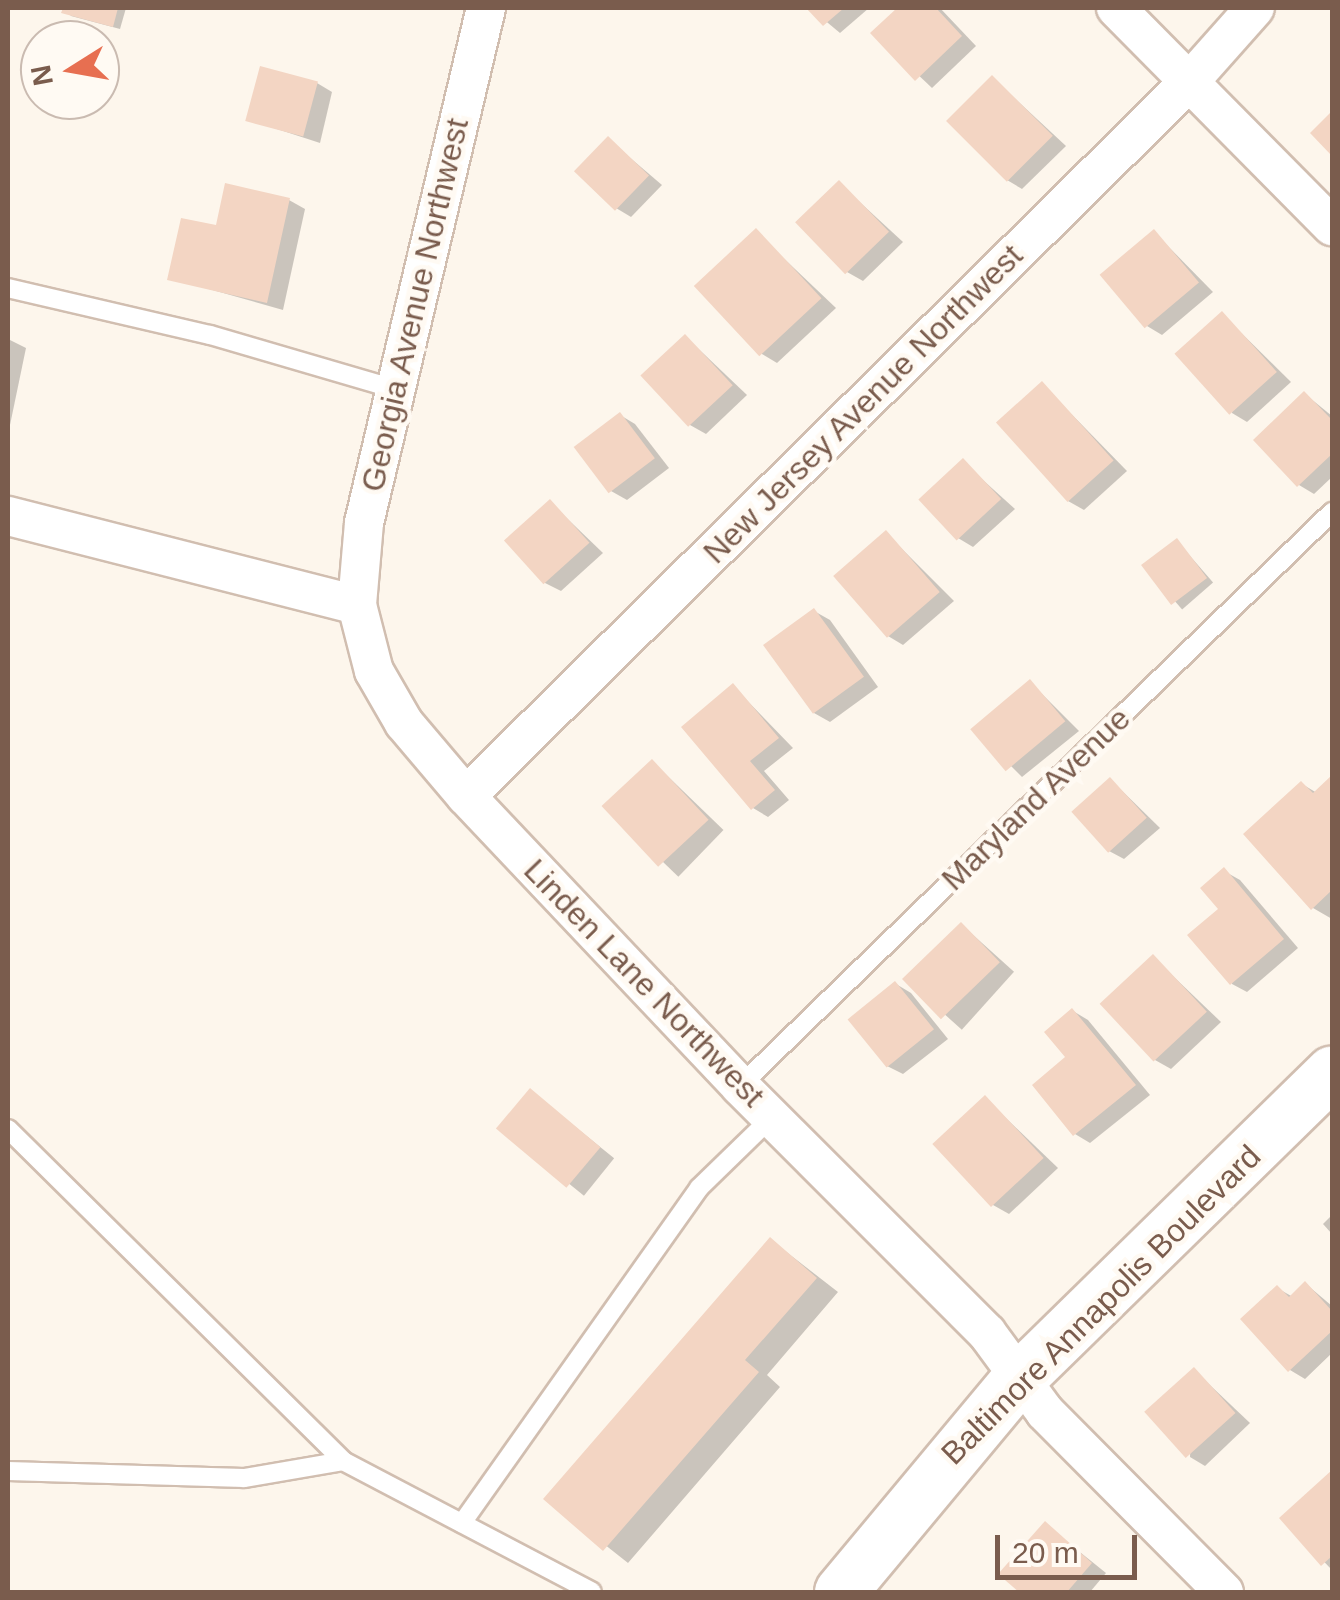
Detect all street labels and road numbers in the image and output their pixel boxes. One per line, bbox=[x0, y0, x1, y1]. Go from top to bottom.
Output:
street label: Georgia Avenue Northwest bbox=[353, 114, 477, 496]
street label: New Jersey Avenue Northwest bbox=[695, 236, 1031, 572]
street label: Maryland Avenue bbox=[933, 699, 1139, 899]
street label: Linden Lane Northwest bbox=[516, 851, 772, 1115]
street label: Baltimore Annapolis Boulevard bbox=[933, 1137, 1269, 1473]

